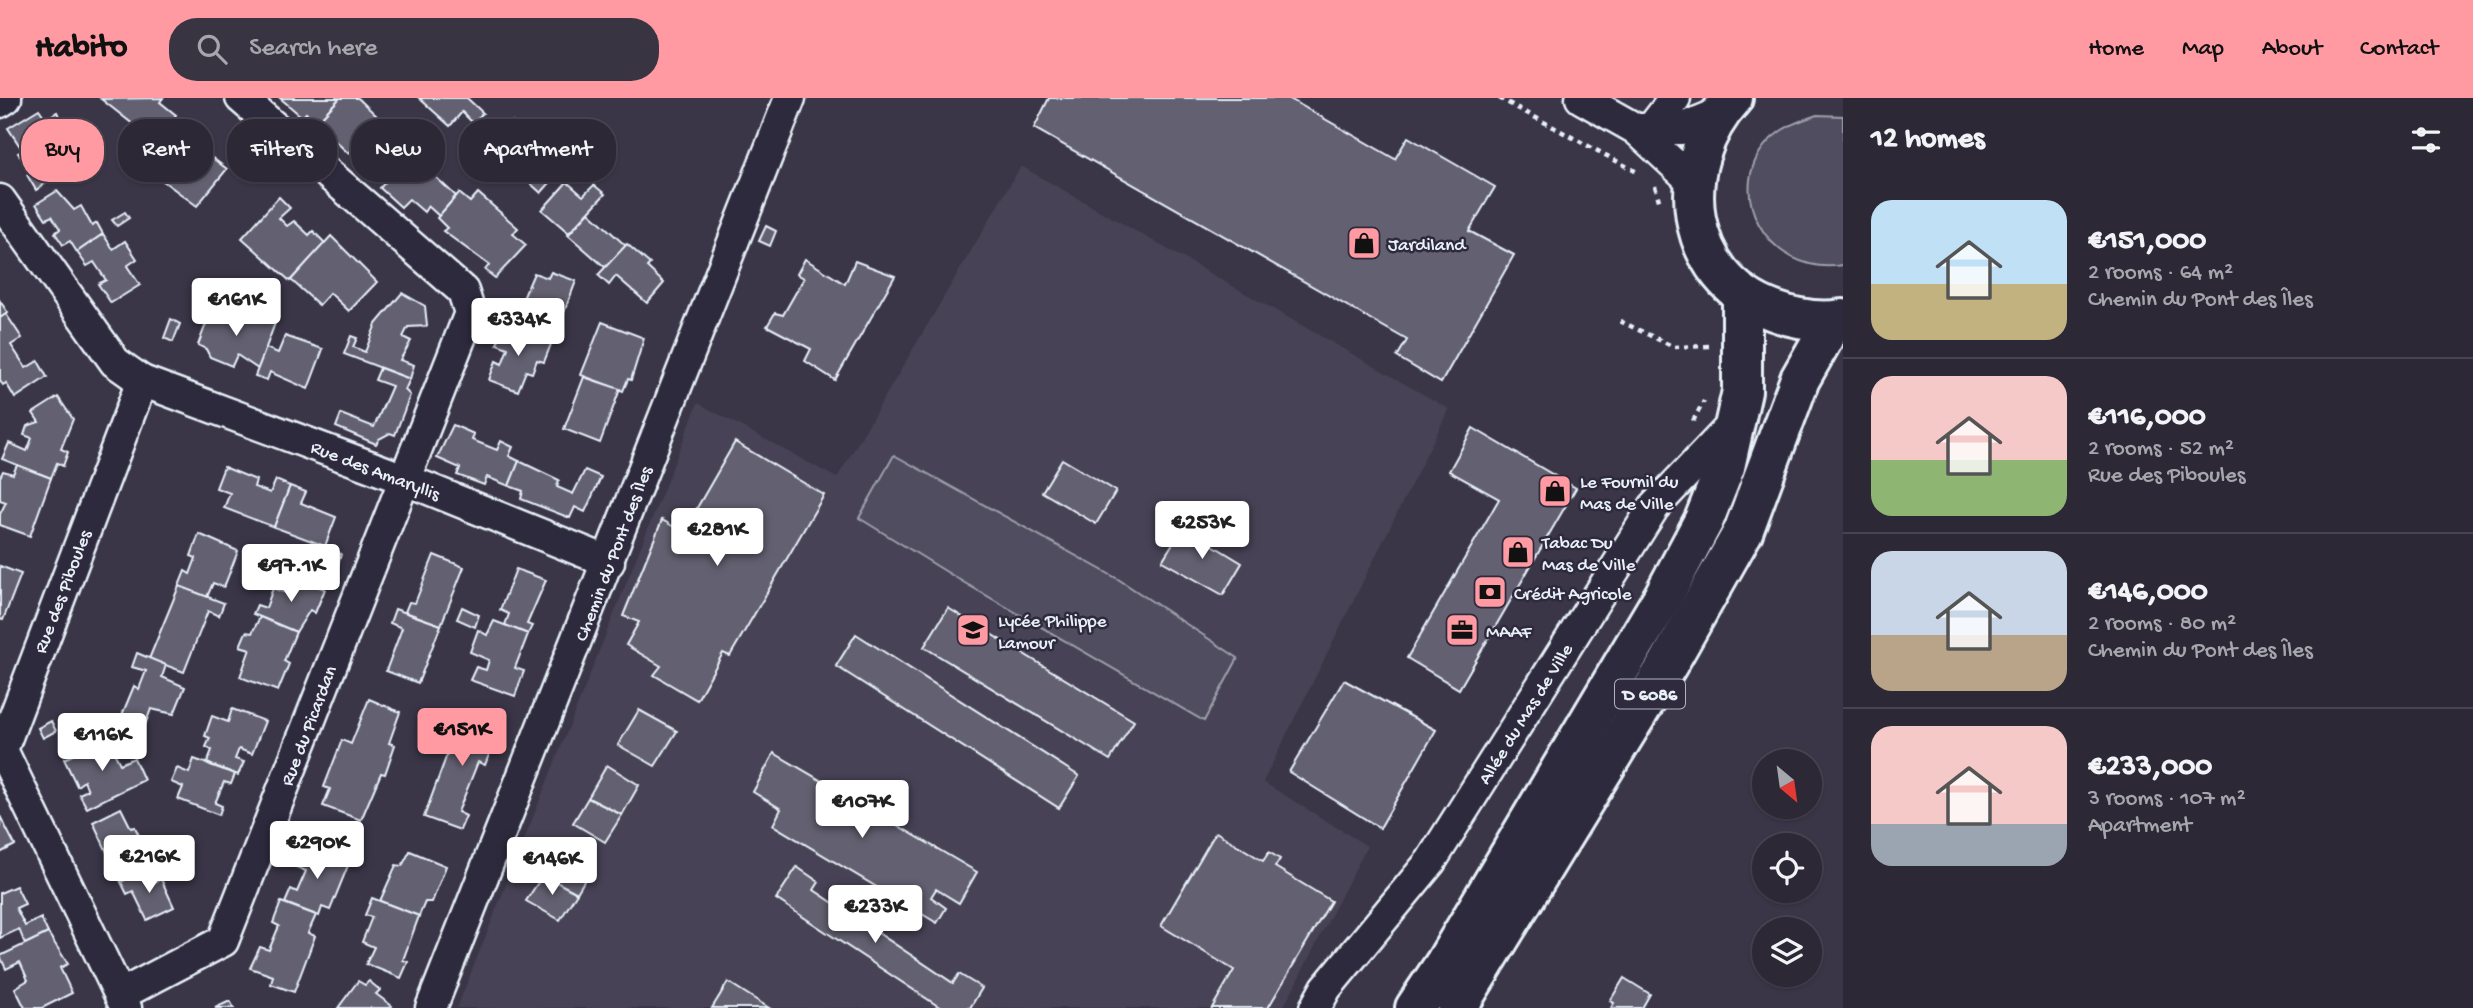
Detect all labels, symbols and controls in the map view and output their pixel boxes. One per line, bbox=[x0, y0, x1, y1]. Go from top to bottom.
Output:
search box bbox=[169, 18, 659, 81]
text: Habito bbox=[35, 30, 127, 68]
icon: search bbox=[193, 30, 231, 68]
text: Search here bbox=[249, 34, 377, 65]
text: Home bbox=[2088, 35, 2144, 64]
text: Map bbox=[2182, 35, 2224, 64]
text: About bbox=[2262, 35, 2322, 64]
text: Contact bbox=[2360, 35, 2438, 64]
chip: Buy bbox=[21, 119, 104, 182]
chip: Rent bbox=[118, 119, 213, 182]
chip: Filters bbox=[227, 119, 337, 182]
chip: New bbox=[351, 119, 445, 182]
chip: Apartment bbox=[459, 119, 616, 182]
icon: filters bbox=[2407, 121, 2445, 159]
text: 12 homes bbox=[1871, 123, 1984, 158]
shop icon: Jardiland bbox=[1345, 224, 1383, 262]
text: €151,000 bbox=[2088, 225, 2206, 260]
icon: home bbox=[1927, 228, 2011, 312]
place label: Jardiland bbox=[1388, 235, 1467, 258]
text: 2 rooms · 64 m² bbox=[2088, 260, 2233, 287]
pin: €161K bbox=[187, 278, 285, 338]
text: €161K bbox=[208, 287, 264, 314]
text: Chemin du Pont des Îles bbox=[2088, 287, 2313, 314]
pin: €334K bbox=[469, 299, 567, 358]
text: €334K bbox=[487, 307, 549, 334]
text: €116,000 bbox=[2088, 401, 2206, 436]
icon: home bbox=[1927, 404, 2011, 488]
text: 2 rooms · 52 m² bbox=[2088, 436, 2234, 463]
street label: Rue des Amaryllis bbox=[307, 437, 443, 508]
street label: Chemin du Pont des Îles bbox=[571, 463, 660, 645]
text: Rue des Piboules bbox=[2088, 463, 2245, 490]
shop icon: Le Fournil du Mas de Ville bbox=[1536, 472, 1574, 510]
place label: Le Fournil du Mas de Ville bbox=[1580, 472, 1678, 517]
pin: €253K bbox=[1153, 502, 1251, 561]
pin: €281K bbox=[668, 508, 766, 568]
text: €253K bbox=[1171, 510, 1233, 537]
text: €281K bbox=[687, 517, 747, 544]
street label: Rue des Piboules bbox=[30, 527, 99, 657]
shop icon: Tabac Du Mas de Ville bbox=[1499, 533, 1537, 571]
place label: Tabac Du Mas de Ville bbox=[1541, 533, 1636, 578]
pin: €97.1K bbox=[234, 545, 348, 604]
text: €97.1K bbox=[258, 553, 324, 580]
bank icon: Crédit Agricole bbox=[1471, 573, 1509, 611]
text: €146,000 bbox=[2088, 576, 2208, 611]
icon: home bbox=[1927, 579, 2011, 663]
place label: Crédit Agricole bbox=[1514, 584, 1632, 607]
school or university icon: Lycée Philippe Lamour bbox=[954, 611, 992, 649]
place label: Lycée Philippe Lamour bbox=[998, 611, 1107, 656]
office icon: MAAF bbox=[1443, 611, 1481, 649]
text: 2 rooms · 80 m² bbox=[2088, 611, 2236, 638]
place label: MAAF bbox=[1486, 622, 1533, 645]
text: Chemin du Pont des Îles bbox=[2088, 638, 2313, 665]
street label: Allée du Mas de Ville bbox=[1474, 640, 1580, 790]
street label: Rue du Picardan bbox=[277, 663, 344, 790]
road number: D 6086 bbox=[1615, 680, 1685, 708]
pin: €151K bbox=[413, 708, 511, 768]
pin: €116K bbox=[53, 714, 151, 773]
text: €151K bbox=[433, 717, 491, 744]
text: €116K bbox=[74, 722, 130, 749]
north arrow bbox=[1752, 749, 1822, 819]
map controls bbox=[1752, 749, 1822, 987]
text: €233,000 bbox=[2088, 751, 2212, 786]
icon: home bbox=[1927, 754, 2011, 838]
pin: €107K bbox=[813, 780, 911, 840]
text: 3 rooms · 107 m² bbox=[2088, 786, 2246, 813]
text: €107K bbox=[832, 789, 892, 816]
text: Apartment bbox=[2088, 813, 2192, 840]
pin: €290K bbox=[268, 822, 366, 881]
text: €290K bbox=[286, 830, 348, 857]
button: locate bbox=[1752, 833, 1822, 903]
pin: €216K bbox=[100, 836, 198, 895]
pin: €146K bbox=[503, 838, 601, 897]
text: €216K bbox=[120, 844, 178, 871]
text: €146K bbox=[523, 846, 581, 873]
pin: €233K bbox=[826, 886, 924, 945]
text: €233K bbox=[844, 894, 906, 921]
button: layers bbox=[1752, 917, 1822, 987]

